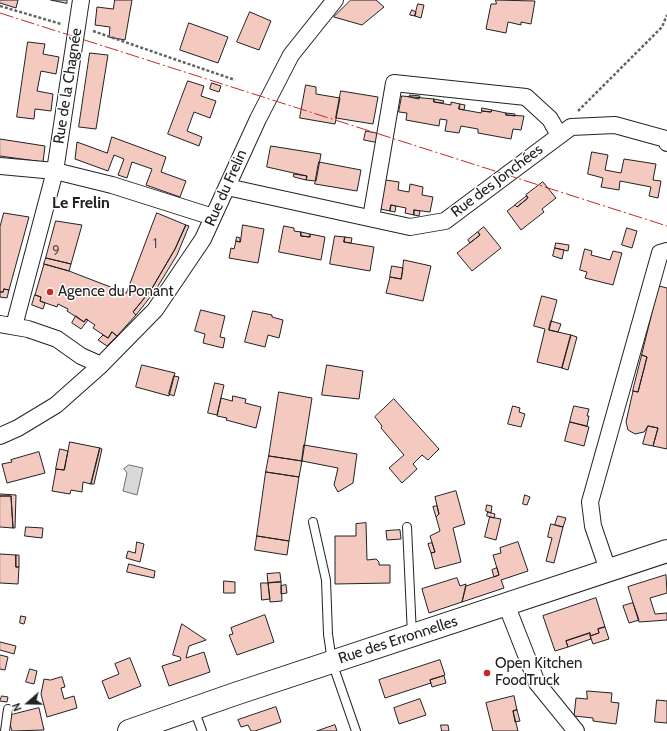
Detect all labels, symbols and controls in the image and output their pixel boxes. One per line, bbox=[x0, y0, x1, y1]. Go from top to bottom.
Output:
street label: Rue de la Chagnée bbox=[50, 27, 86, 145]
street label: Rue des Jonchées bbox=[448, 141, 546, 221]
street label: Rue du Frelin bbox=[201, 147, 251, 229]
district label: Le Frelin bbox=[52, 193, 110, 213]
house number: 1 bbox=[153, 236, 157, 252]
house number: 9 bbox=[52, 243, 60, 259]
place label: Agence du Ponant bbox=[58, 283, 174, 301]
marker: Agence du Ponant bbox=[45, 287, 55, 297]
street label: Rue des Erronnelles bbox=[336, 612, 460, 668]
place label: Open Kitchen FoodTruck bbox=[495, 655, 582, 690]
marker: Open Kitchen FoodTruck bbox=[482, 668, 492, 678]
north arrow bbox=[8, 683, 48, 723]
text: N bbox=[9, 701, 25, 713]

